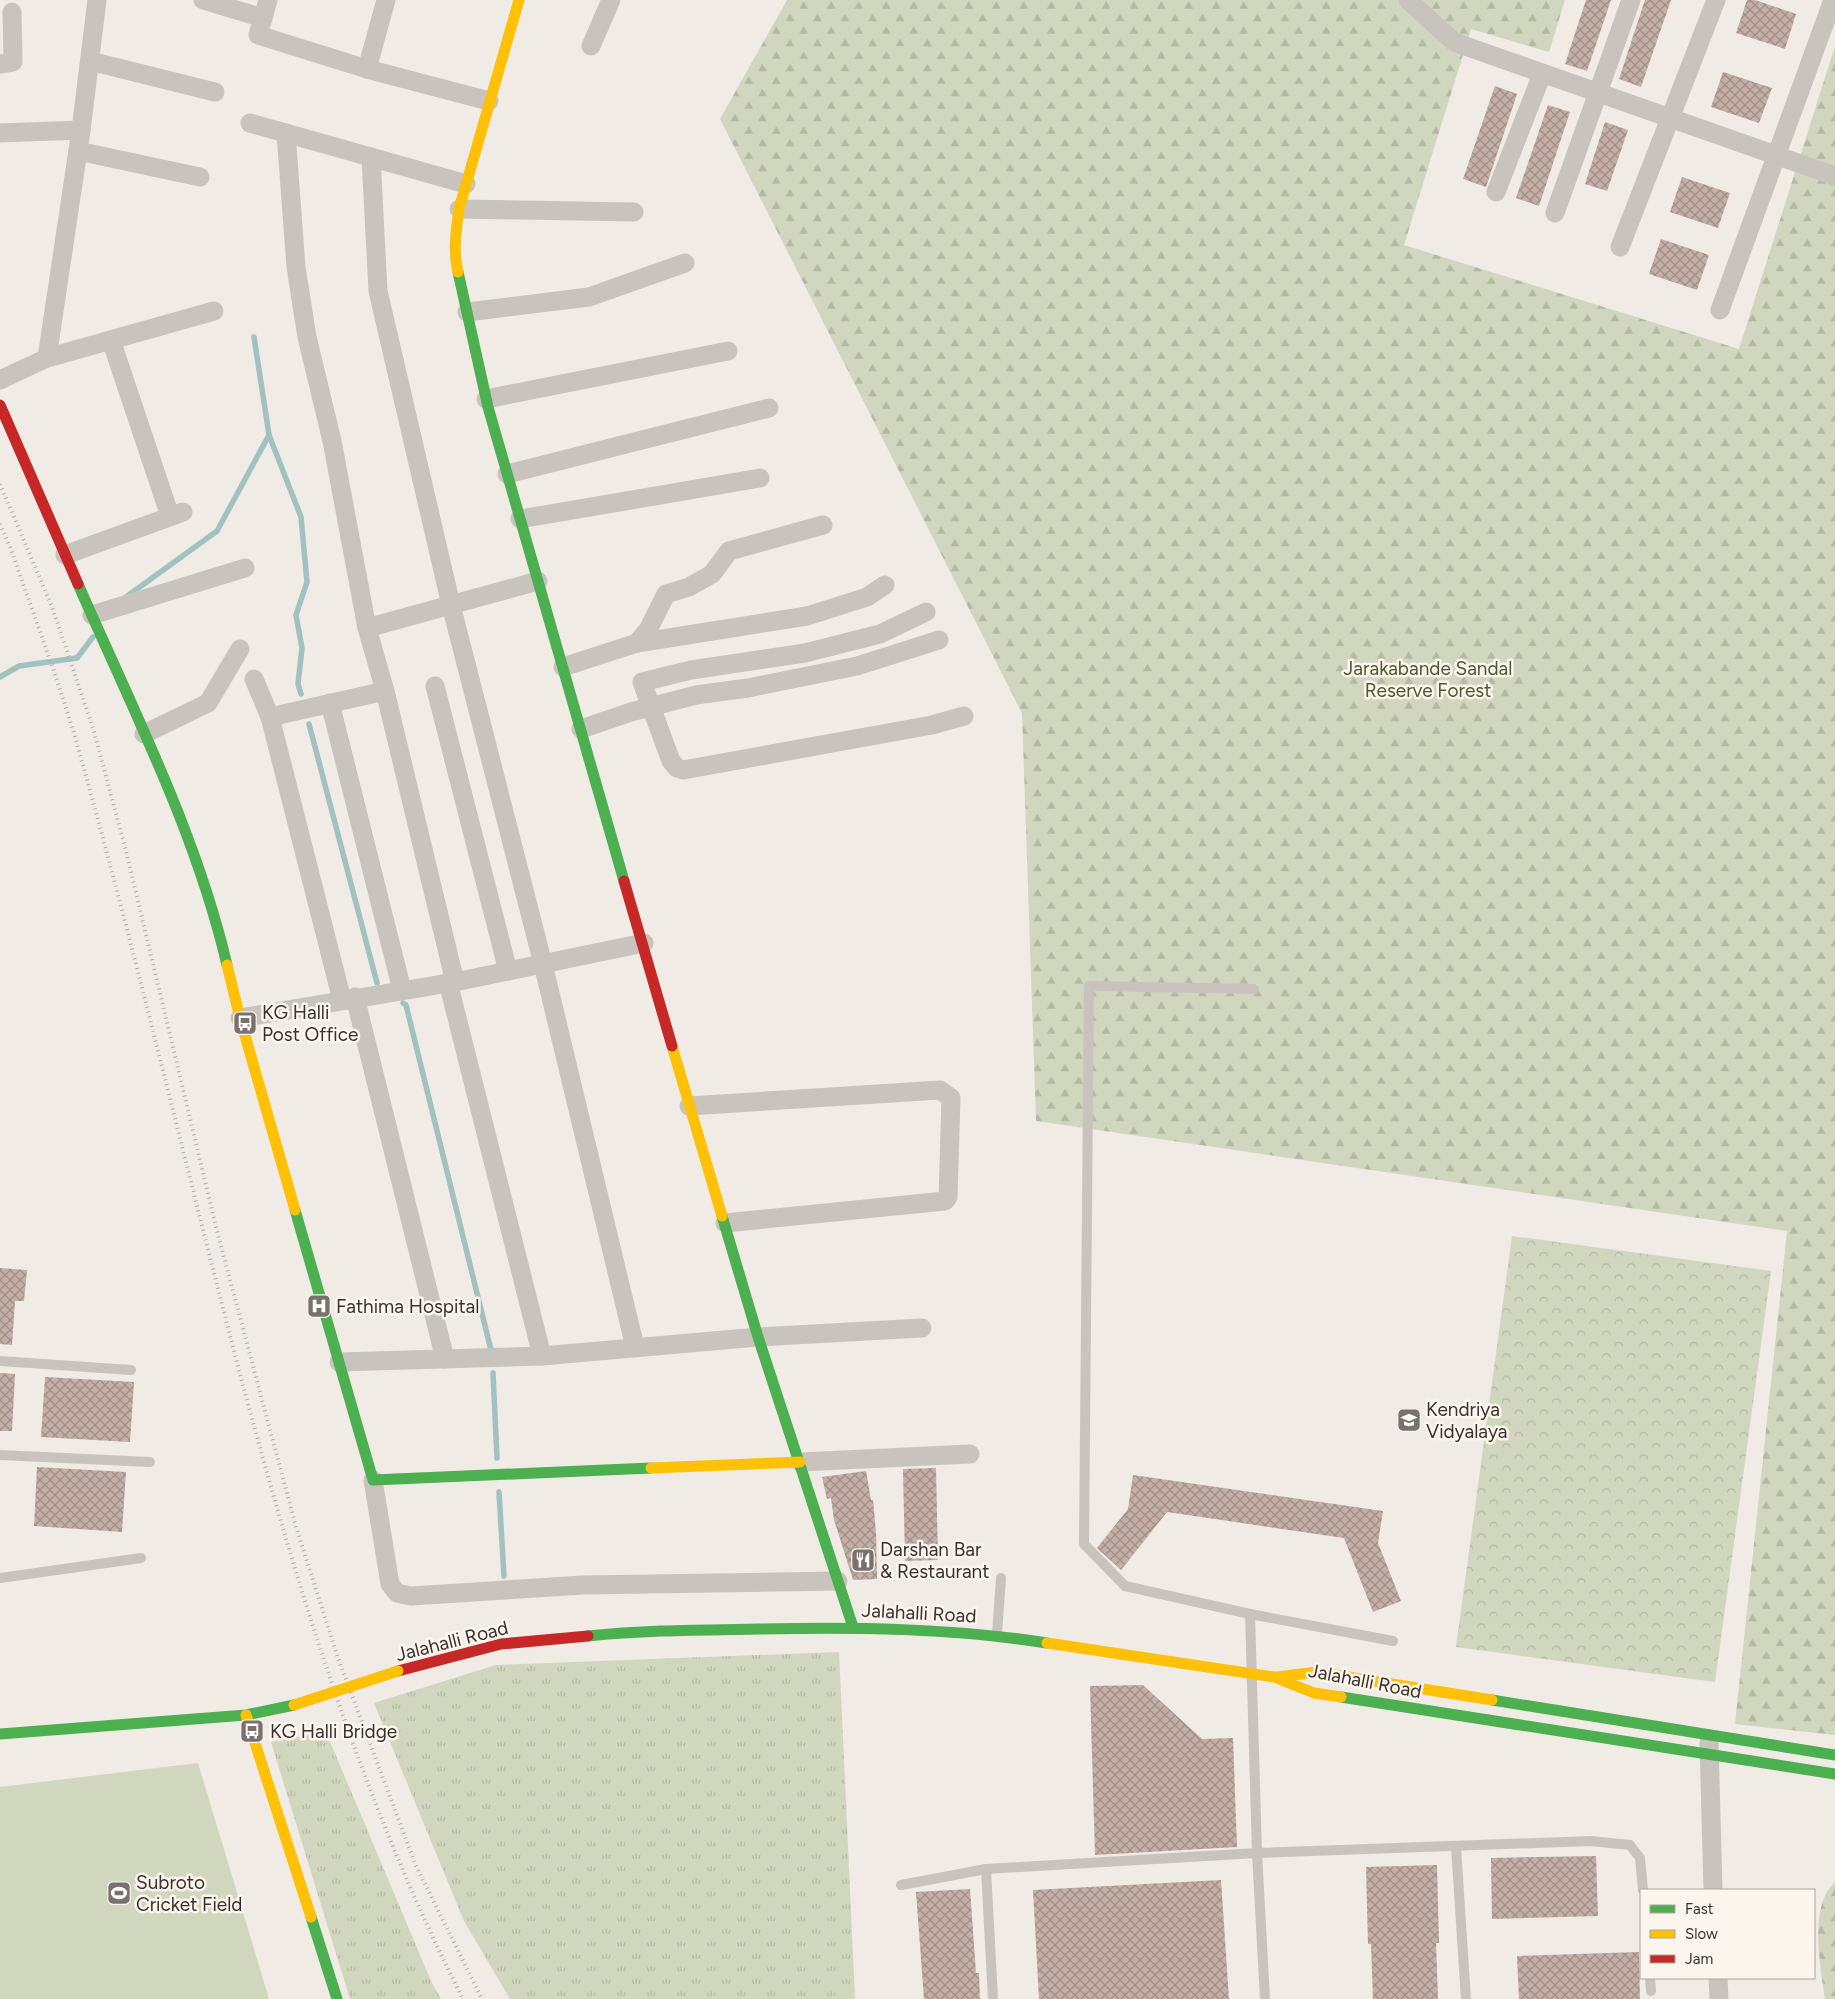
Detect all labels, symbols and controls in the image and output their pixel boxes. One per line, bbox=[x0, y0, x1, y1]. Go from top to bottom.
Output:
park label: Jarakabande Sandal Reserve Forest bbox=[1344, 657, 1512, 702]
place label: KG Halli Post Office bbox=[262, 1001, 358, 1046]
bus stop icon: KG Halli Post Office bbox=[232, 1010, 258, 1036]
hospital icon: Fathima Hospital bbox=[306, 1293, 332, 1319]
place label: Fathima Hospital bbox=[336, 1295, 479, 1318]
place label: Kendriya Vidyalaya bbox=[1426, 1398, 1507, 1443]
school or university icon: Kendriya Vidyalaya bbox=[1396, 1407, 1422, 1433]
place label: Darshan Bar & Restaurant bbox=[880, 1538, 989, 1583]
restaurant icon: Darshan Bar & Restaurant bbox=[850, 1547, 876, 1573]
street label: Jalahalli Road bbox=[861, 1599, 977, 1627]
street label: Jalahalli Road bbox=[394, 1616, 510, 1666]
street label: Jalahalli Road bbox=[1306, 1659, 1424, 1703]
bus stop icon: KG Halli Bridge bbox=[239, 1718, 265, 1744]
place label: KG Halli Bridge bbox=[270, 1720, 397, 1743]
place label: Subroto Cricket Field bbox=[136, 1871, 242, 1916]
sports icon: Subroto Cricket Field bbox=[106, 1880, 132, 1906]
legend bbox=[1640, 1889, 1815, 1979]
text: Fast bbox=[1685, 1900, 1714, 1918]
text: Slow bbox=[1685, 1925, 1718, 1943]
text: Jam bbox=[1685, 1950, 1713, 1968]

